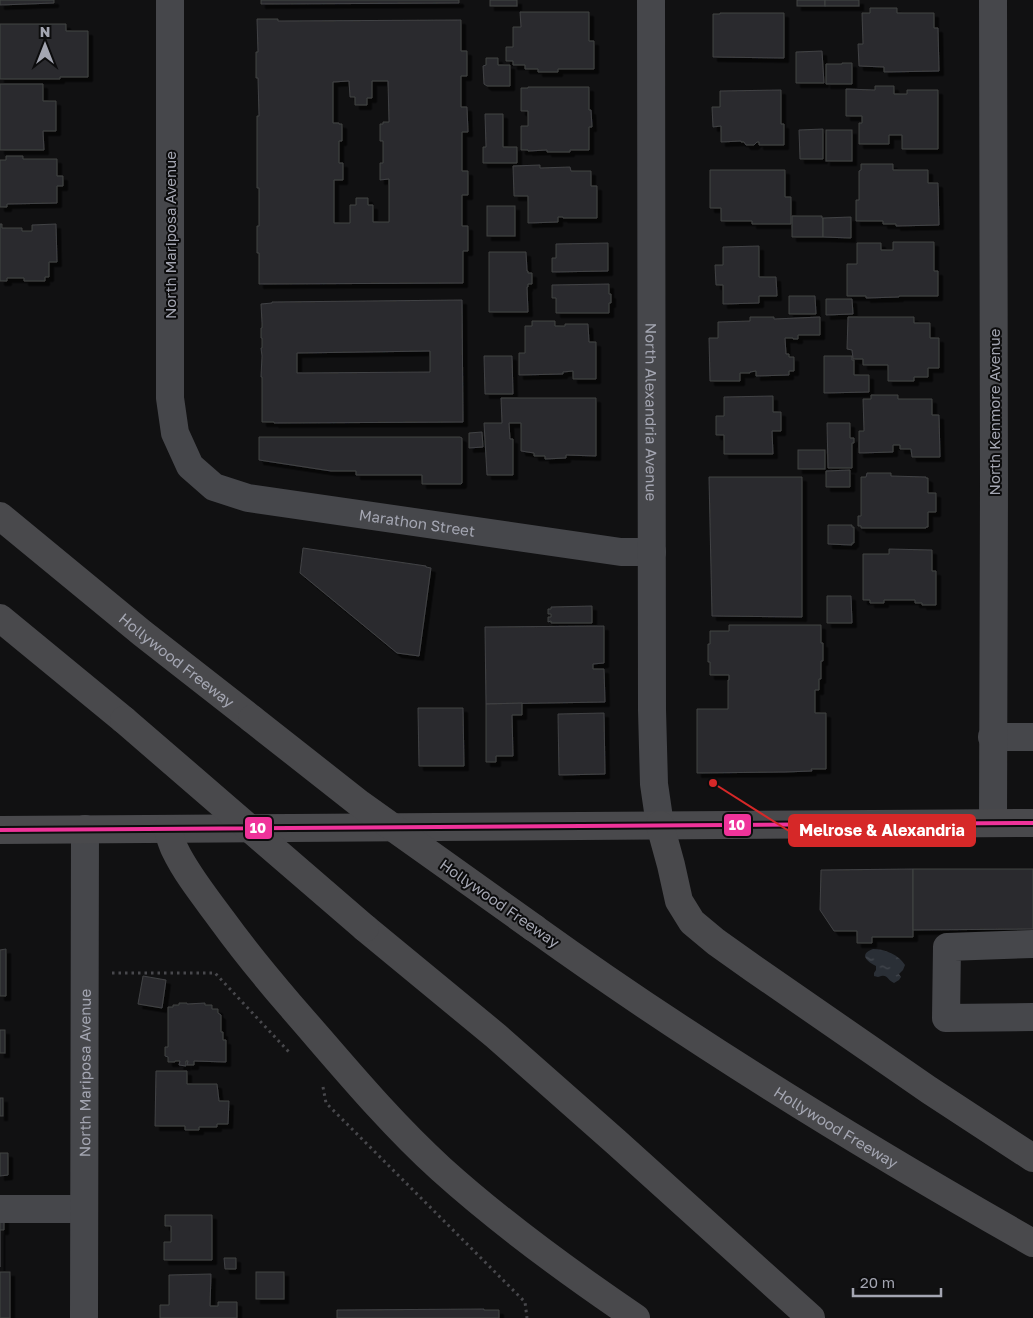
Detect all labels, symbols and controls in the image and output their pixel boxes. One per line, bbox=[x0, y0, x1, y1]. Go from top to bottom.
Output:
north arrow bbox=[20, 20, 70, 70]
text: N bbox=[40, 23, 50, 40]
street label: North Mariposa Avenue bbox=[161, 151, 179, 319]
street label: North Alexandria Avenue bbox=[642, 323, 661, 502]
street label: North Kenmore Avenue bbox=[985, 328, 1003, 495]
street label: Marathon Street bbox=[358, 505, 476, 540]
street label: Hollywood Freeway bbox=[115, 609, 239, 711]
line badge: 10 bbox=[723, 813, 752, 837]
callout: Melrose & Alexandria bbox=[789, 815, 975, 846]
line badge: 10 bbox=[244, 816, 273, 840]
text: 10 bbox=[729, 816, 745, 833]
text: 10 bbox=[250, 819, 266, 836]
text: Melrose & Alexandria bbox=[799, 820, 965, 840]
street label: Hollywood Freeway bbox=[437, 855, 564, 951]
street label: North Mariposa Avenue bbox=[75, 989, 94, 1157]
street label: Hollywood Freeway bbox=[771, 1082, 902, 1172]
scale bar bbox=[853, 1266, 940, 1298]
text: 20 m bbox=[860, 1273, 895, 1291]

